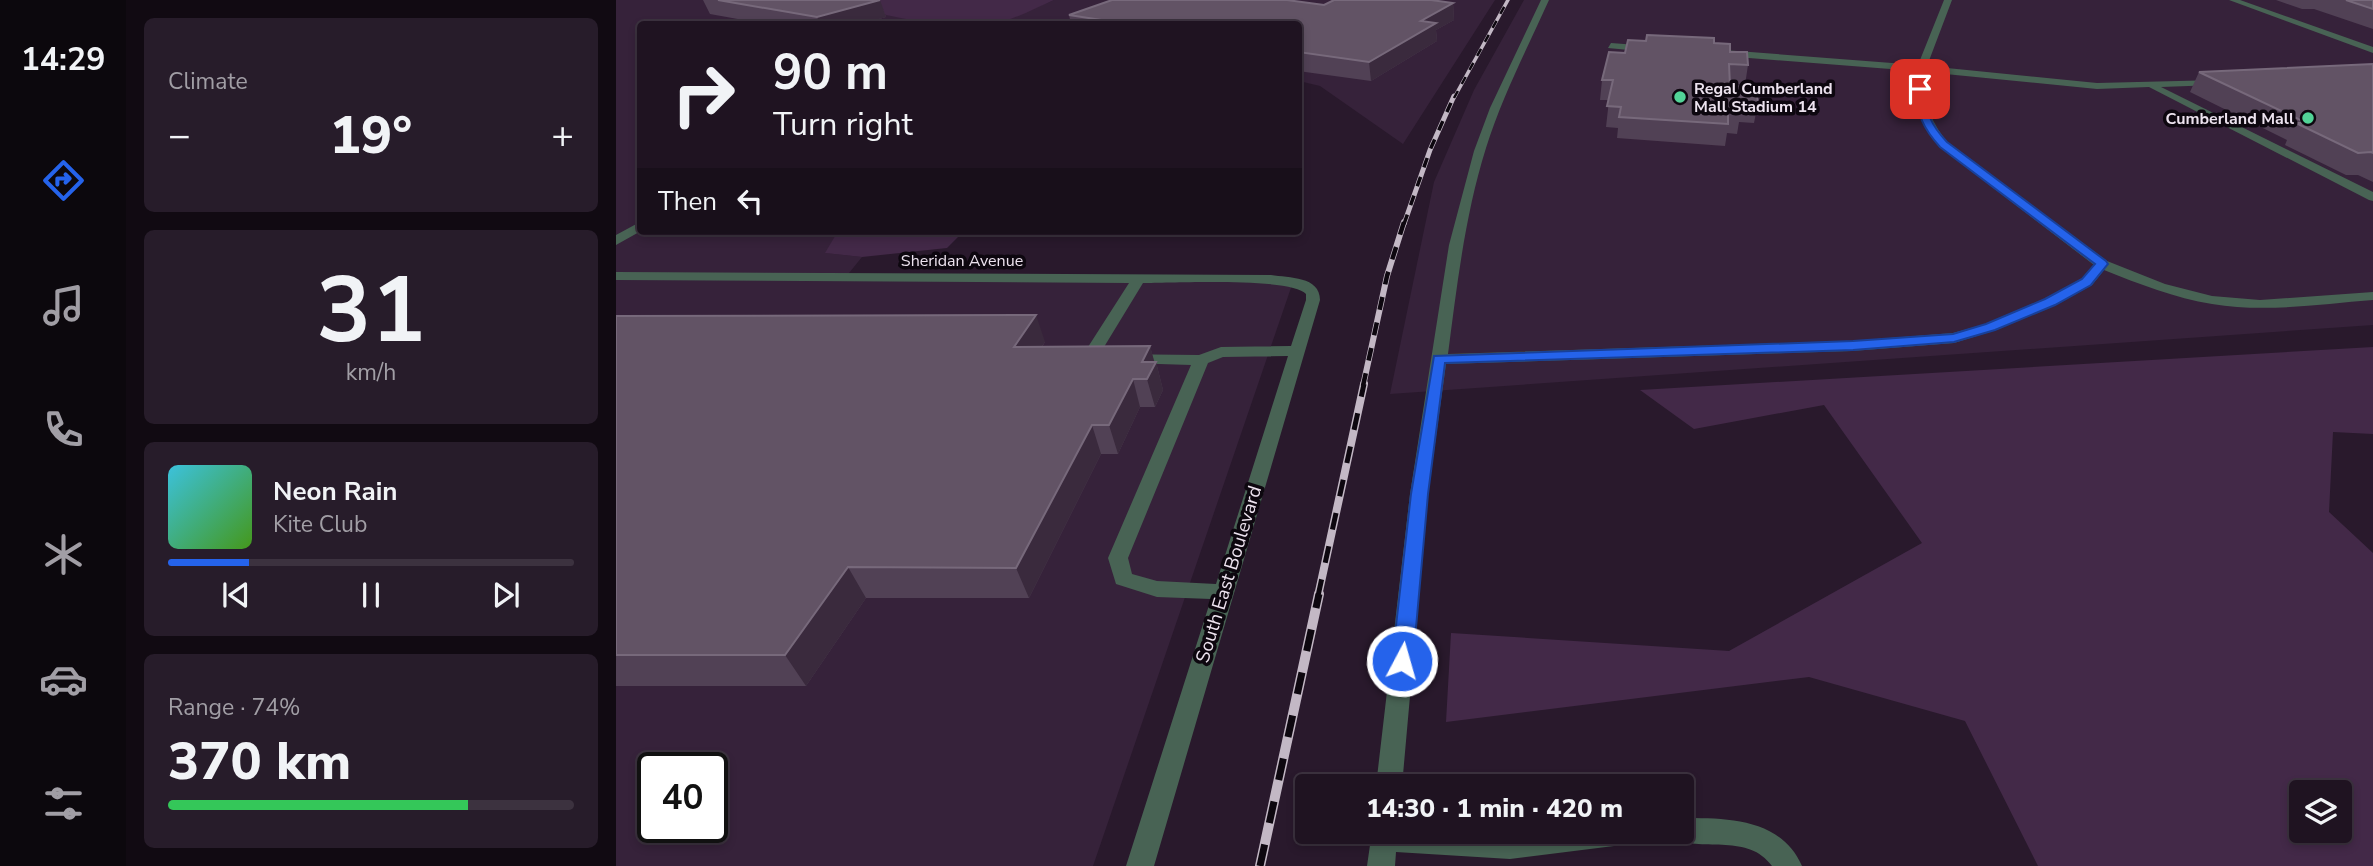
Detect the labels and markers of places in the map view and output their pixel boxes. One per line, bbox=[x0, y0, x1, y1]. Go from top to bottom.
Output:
pin bbox=[1890, 59, 1950, 119]
place label: Regal Cumberland Mall Stadium 14 bbox=[1694, 78, 1833, 118]
marker: Regal Cumberland Mall Stadium 14 bbox=[1672, 89, 1688, 105]
place label: Cumberland Mall bbox=[2166, 108, 2294, 130]
marker: Cumberland Mall bbox=[2300, 110, 2316, 126]

